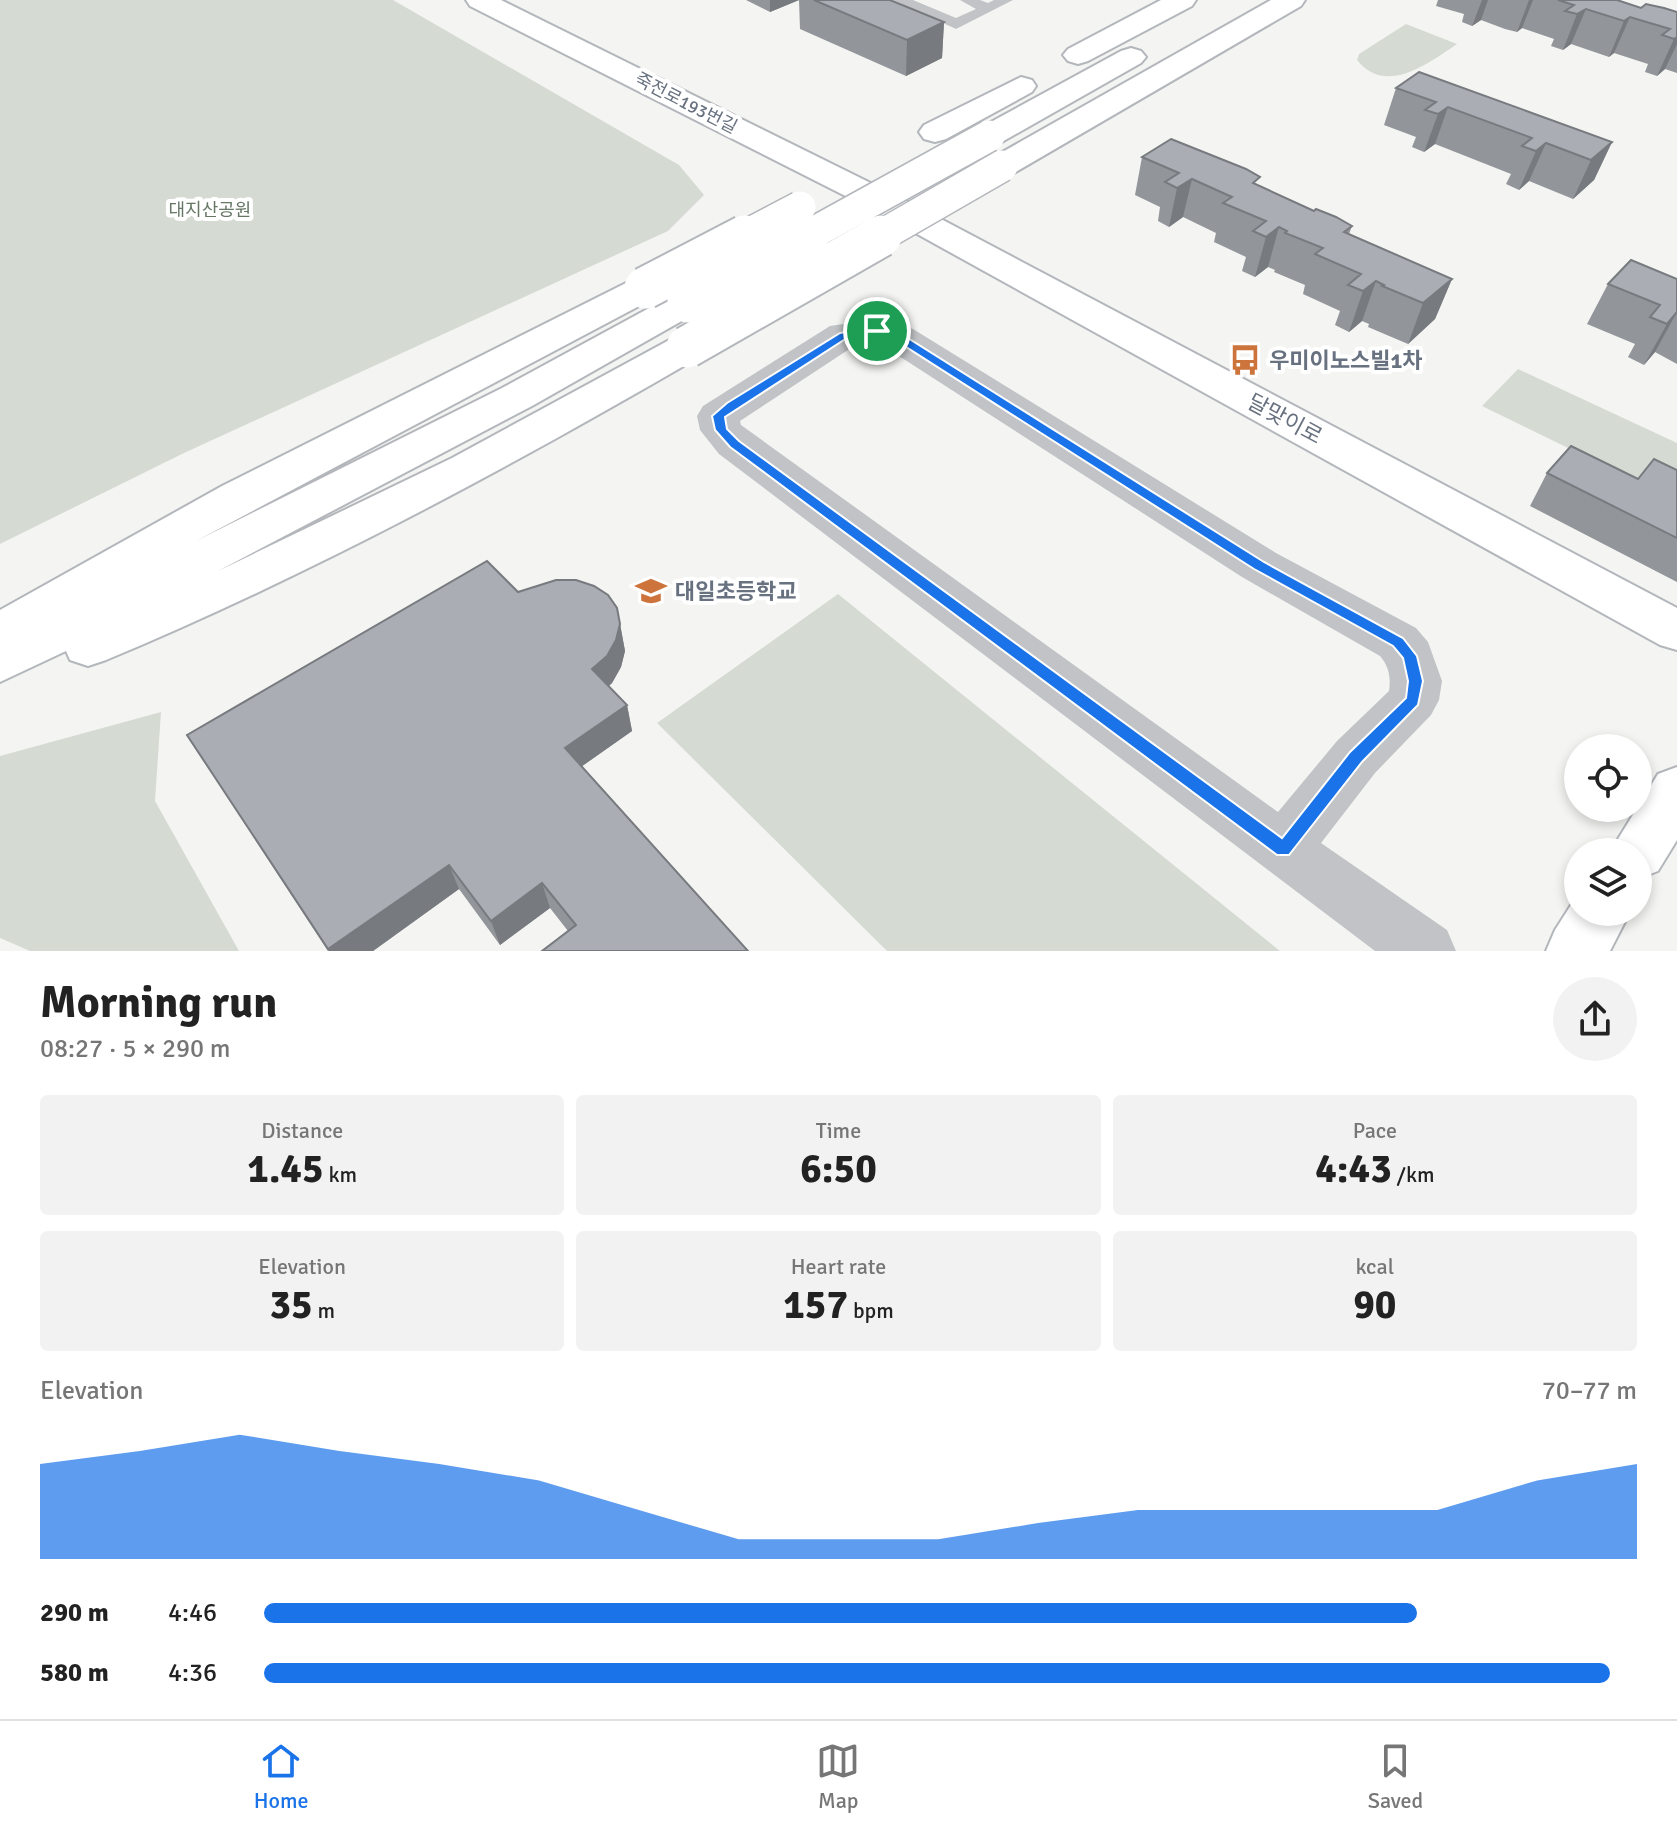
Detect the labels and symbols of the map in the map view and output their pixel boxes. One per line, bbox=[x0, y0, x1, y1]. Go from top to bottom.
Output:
street label: 죽전로193번길 bbox=[631, 68, 741, 138]
park label: 대지산공원 bbox=[169, 199, 251, 221]
pin bbox=[843, 297, 911, 365]
bus stop icon: 우미이노스빌1차 bbox=[1228, 343, 1262, 377]
place label: 우미이노스빌1차 bbox=[1269, 347, 1423, 374]
street label: 달맞이로 bbox=[1243, 388, 1327, 450]
school or university icon: 대일초등학교 bbox=[634, 574, 668, 608]
place label: 대일초등학교 bbox=[675, 578, 796, 605]

